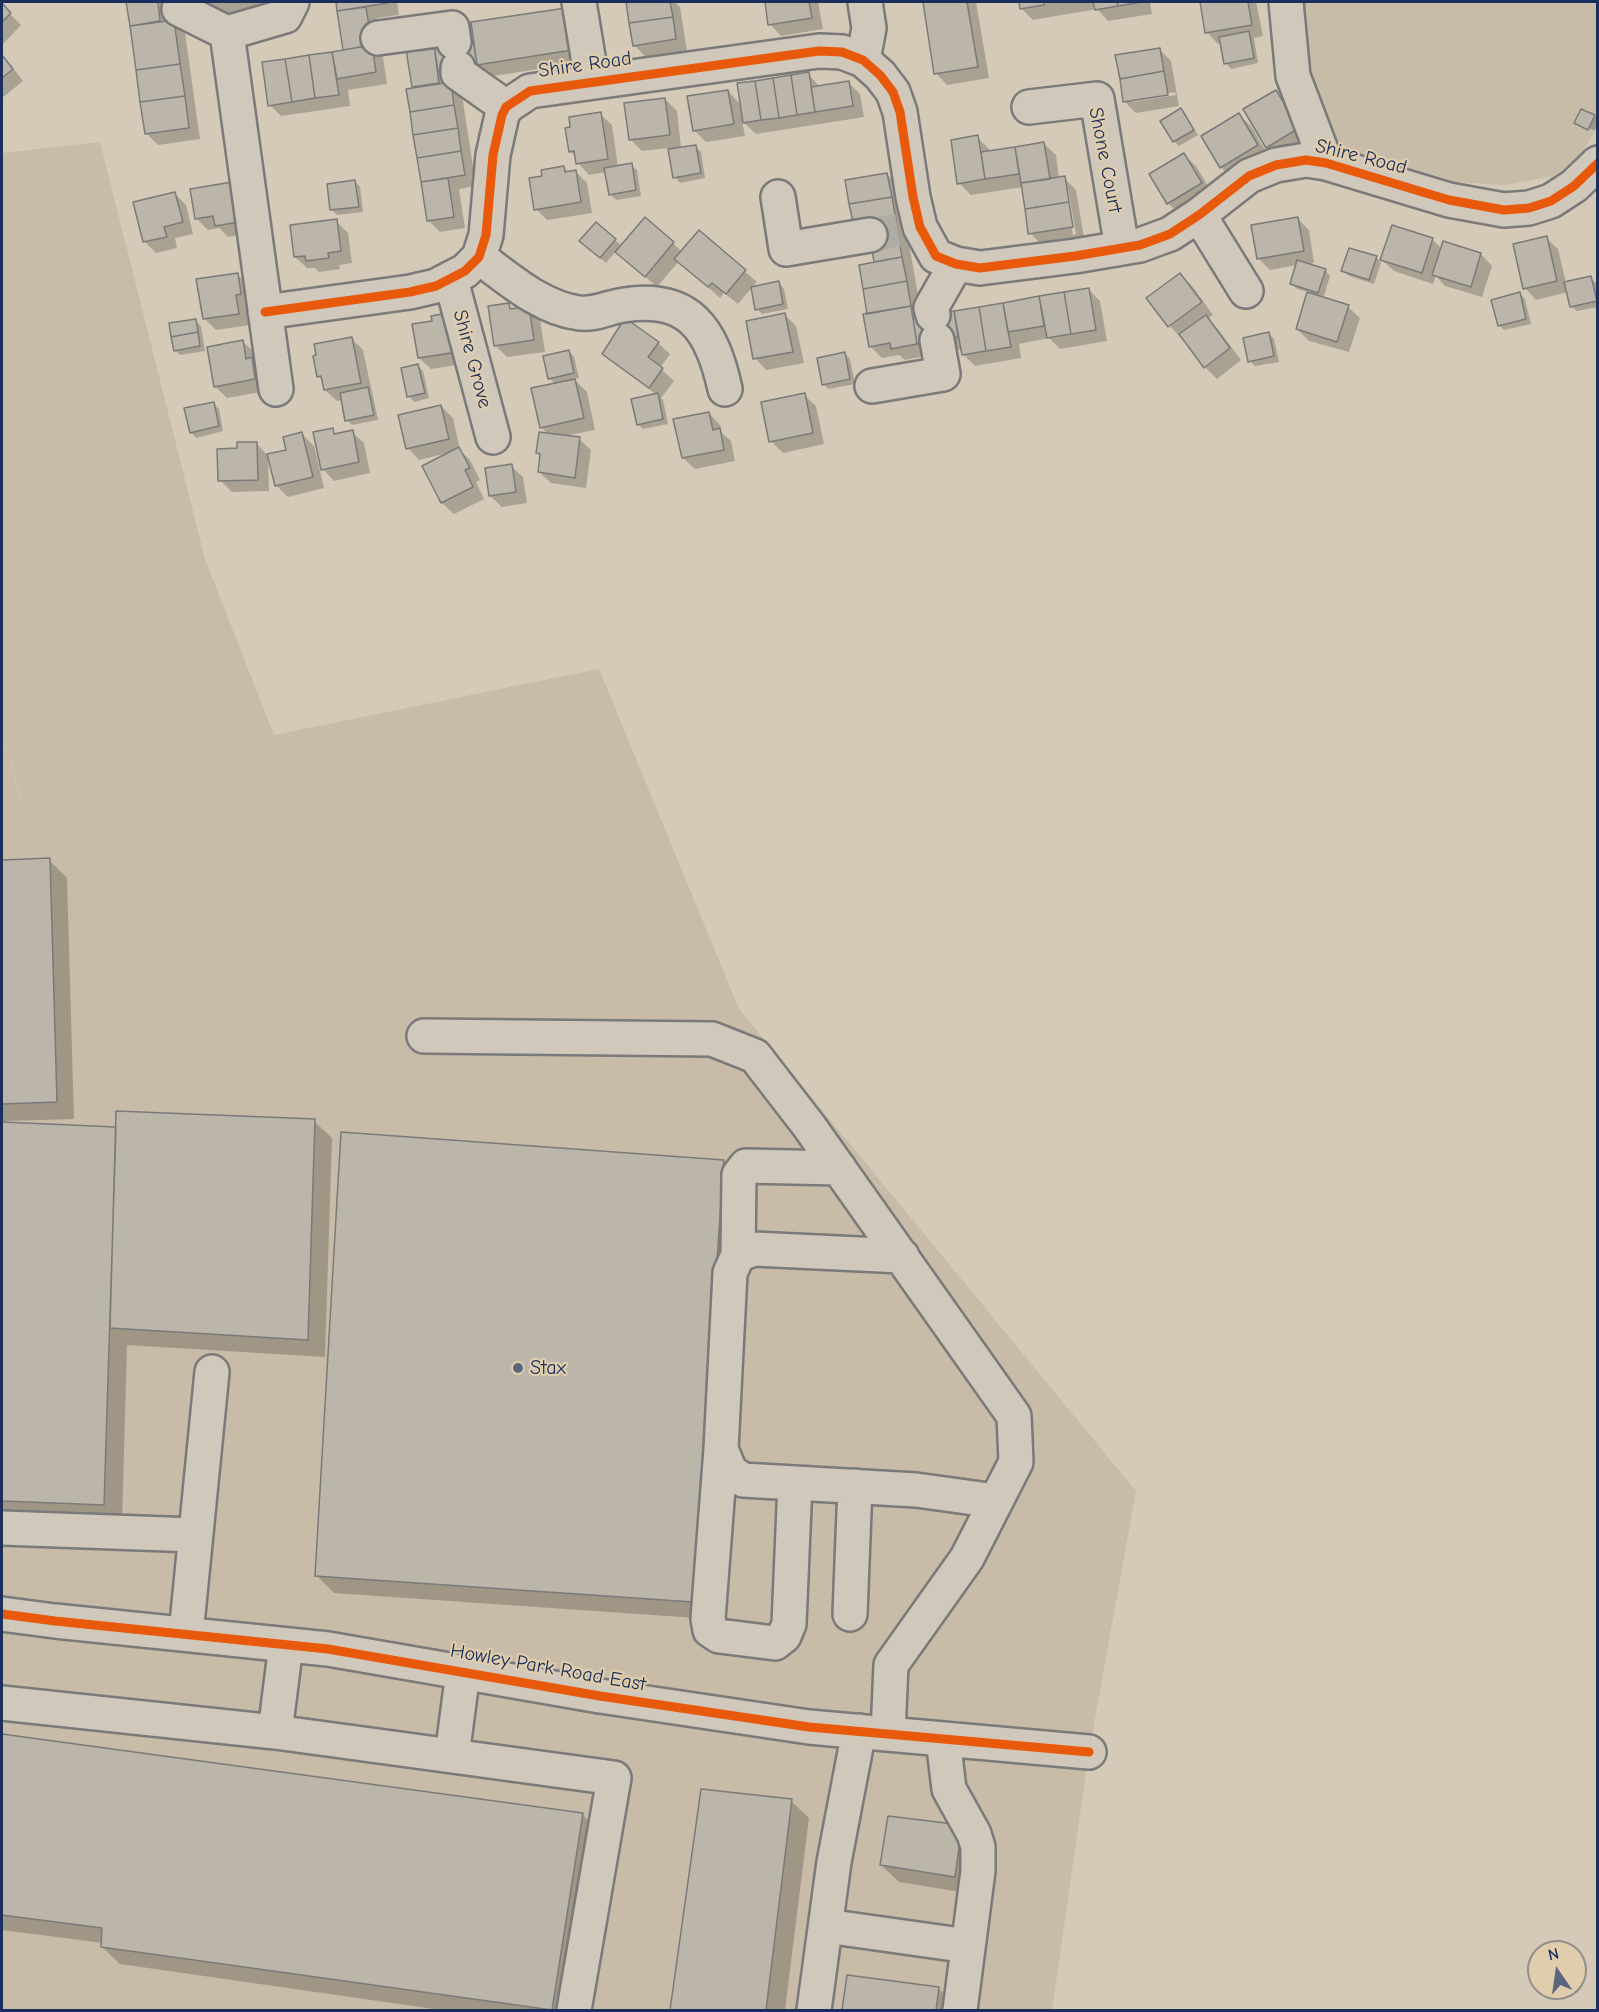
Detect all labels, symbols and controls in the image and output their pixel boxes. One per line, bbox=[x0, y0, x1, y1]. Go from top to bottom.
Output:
street label: Shire Road bbox=[537, 47, 633, 83]
street label: Shone Court bbox=[1083, 105, 1127, 215]
street label: Shire Road bbox=[1313, 134, 1409, 180]
street label: Shire Grove bbox=[447, 307, 497, 411]
place label: Stax bbox=[530, 1356, 566, 1380]
marker: Stax bbox=[511, 1361, 525, 1375]
street label: Howley Park Road East bbox=[448, 1639, 648, 1697]
north arrow bbox=[1527, 1940, 1587, 2000]
text: N bbox=[1546, 1944, 1561, 1964]

